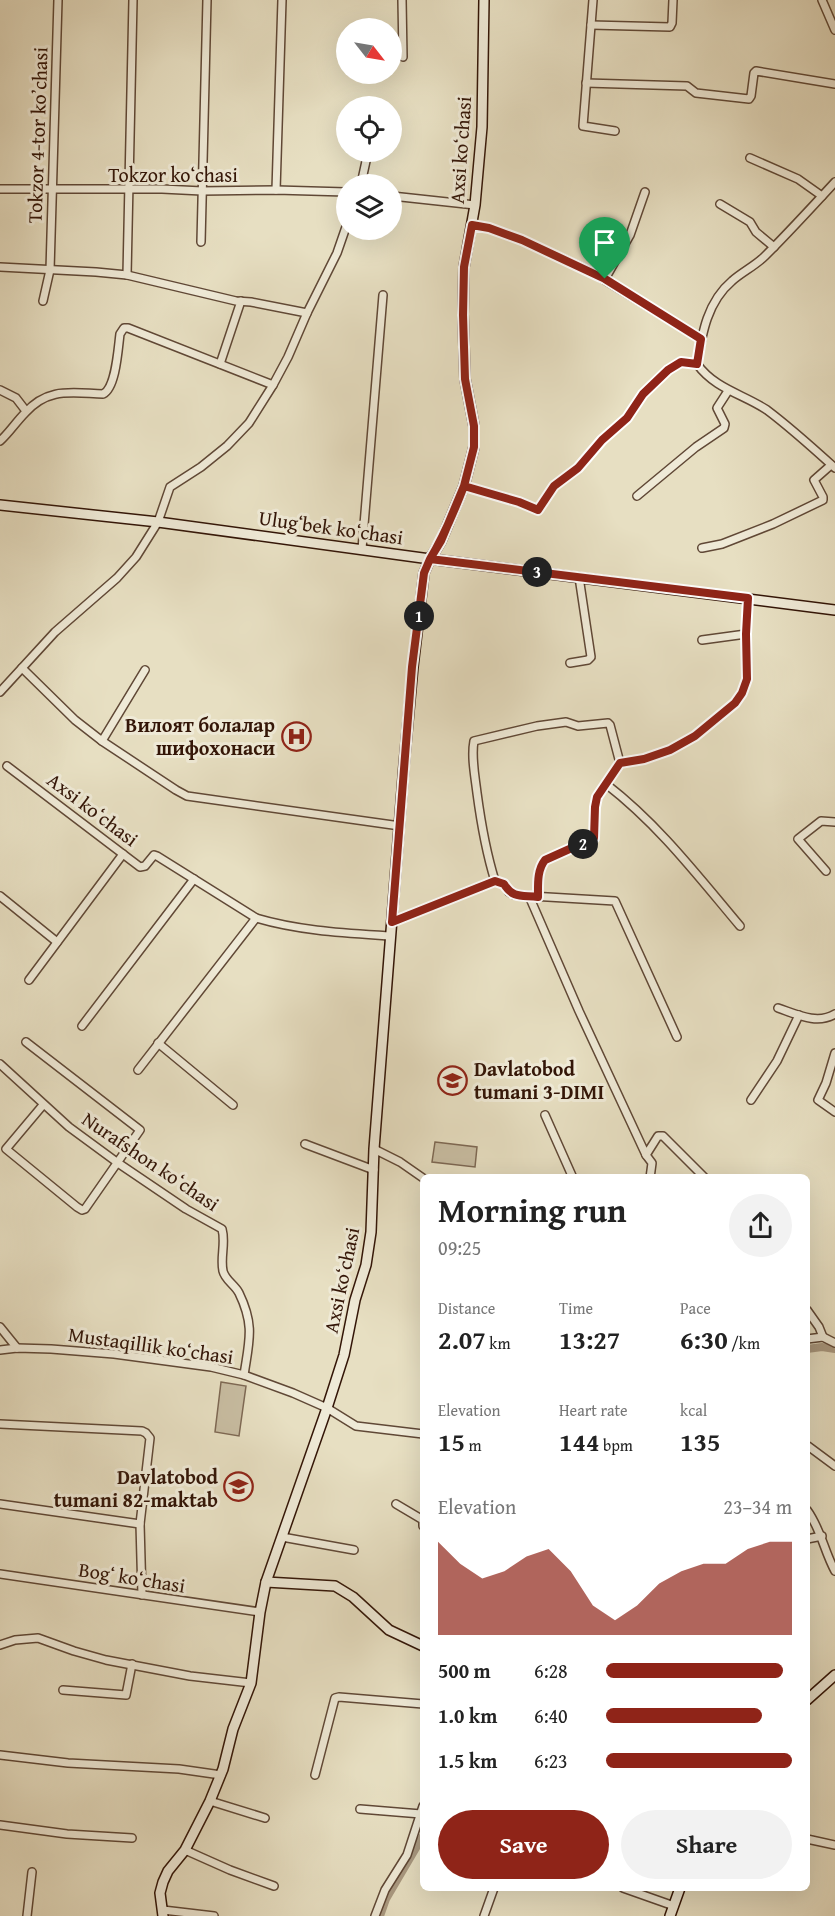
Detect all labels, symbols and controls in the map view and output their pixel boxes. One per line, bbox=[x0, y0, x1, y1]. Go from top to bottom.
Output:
north arrow bbox=[336, 18, 402, 84]
map controls bbox=[336, 18, 402, 240]
street label: Tokzor 4-tor koʼchasi bbox=[19, 46, 55, 224]
street label: Axsi koʻchasi bbox=[442, 95, 478, 205]
button: locate bbox=[336, 96, 402, 162]
street label: Tokzor koʻchasi bbox=[108, 160, 238, 189]
button: layers bbox=[336, 174, 402, 240]
pin bbox=[579, 217, 630, 279]
icon: arrive bbox=[588, 226, 621, 259]
street label: Ulugʻbek koʻchasi bbox=[257, 503, 405, 552]
pin: 3 bbox=[522, 557, 552, 587]
text: 3 bbox=[533, 560, 541, 584]
pin: 1 bbox=[404, 601, 434, 631]
text: 1 bbox=[415, 604, 423, 628]
place label: Вилоят болалар шифохонаси bbox=[125, 710, 275, 762]
hospital icon: Вилоят болалар шифохонаси bbox=[280, 720, 312, 752]
street label: Axsi koʻchasi bbox=[41, 765, 145, 853]
pin: 2 bbox=[568, 829, 598, 859]
text: 2 bbox=[579, 832, 587, 856]
place label: Davlatobod tumani 3-DIMI bbox=[474, 1054, 604, 1106]
school or university icon: Davlatobod tumani 3-DIMI bbox=[437, 1064, 469, 1096]
street label: Nurafshon koʻchasi bbox=[77, 1104, 226, 1218]
text: Morning run bbox=[438, 1186, 627, 1234]
button: share bbox=[729, 1194, 792, 1257]
street label: Axsi koʻchasi bbox=[316, 1224, 366, 1336]
text: 09:25 bbox=[438, 1233, 481, 1262]
text: Distance bbox=[438, 1296, 495, 1320]
text: Time bbox=[559, 1296, 593, 1320]
text: Pace bbox=[680, 1296, 711, 1320]
street label: Mustaqillik koʻchasi bbox=[67, 1319, 236, 1371]
text: 2.07 bbox=[438, 1320, 486, 1359]
text: 13:27 bbox=[559, 1320, 620, 1359]
text: 6:30 bbox=[680, 1320, 728, 1359]
text: km bbox=[486, 1331, 510, 1355]
text: /km bbox=[728, 1331, 760, 1355]
text: Elevation bbox=[438, 1398, 501, 1422]
text: Heart rate bbox=[559, 1398, 628, 1422]
text: kcal bbox=[680, 1398, 707, 1422]
text: 15 bbox=[438, 1422, 465, 1461]
text: 144 bbox=[559, 1422, 599, 1461]
text: 135 bbox=[680, 1422, 720, 1461]
text: m bbox=[465, 1433, 482, 1457]
text: bpm bbox=[599, 1433, 633, 1457]
place label: Davlatobod tumani 82-maktab bbox=[54, 1462, 219, 1514]
school or university icon: Davlatobod tumani 82-maktab bbox=[223, 1471, 255, 1503]
text: Elevation bbox=[438, 1492, 516, 1521]
text: 23–34 m bbox=[723, 1492, 792, 1521]
street label: Bogʻ koʻchasi bbox=[77, 1554, 188, 1600]
text: 500 m bbox=[438, 1656, 491, 1685]
text: 6:28 bbox=[534, 1656, 568, 1685]
text: 1.0 km bbox=[438, 1701, 497, 1730]
text: 6:40 bbox=[534, 1701, 568, 1730]
text: 1.5 km bbox=[438, 1746, 497, 1775]
text: 6:23 bbox=[534, 1746, 568, 1775]
button: Save bbox=[438, 1810, 609, 1879]
button: Share bbox=[621, 1810, 792, 1879]

